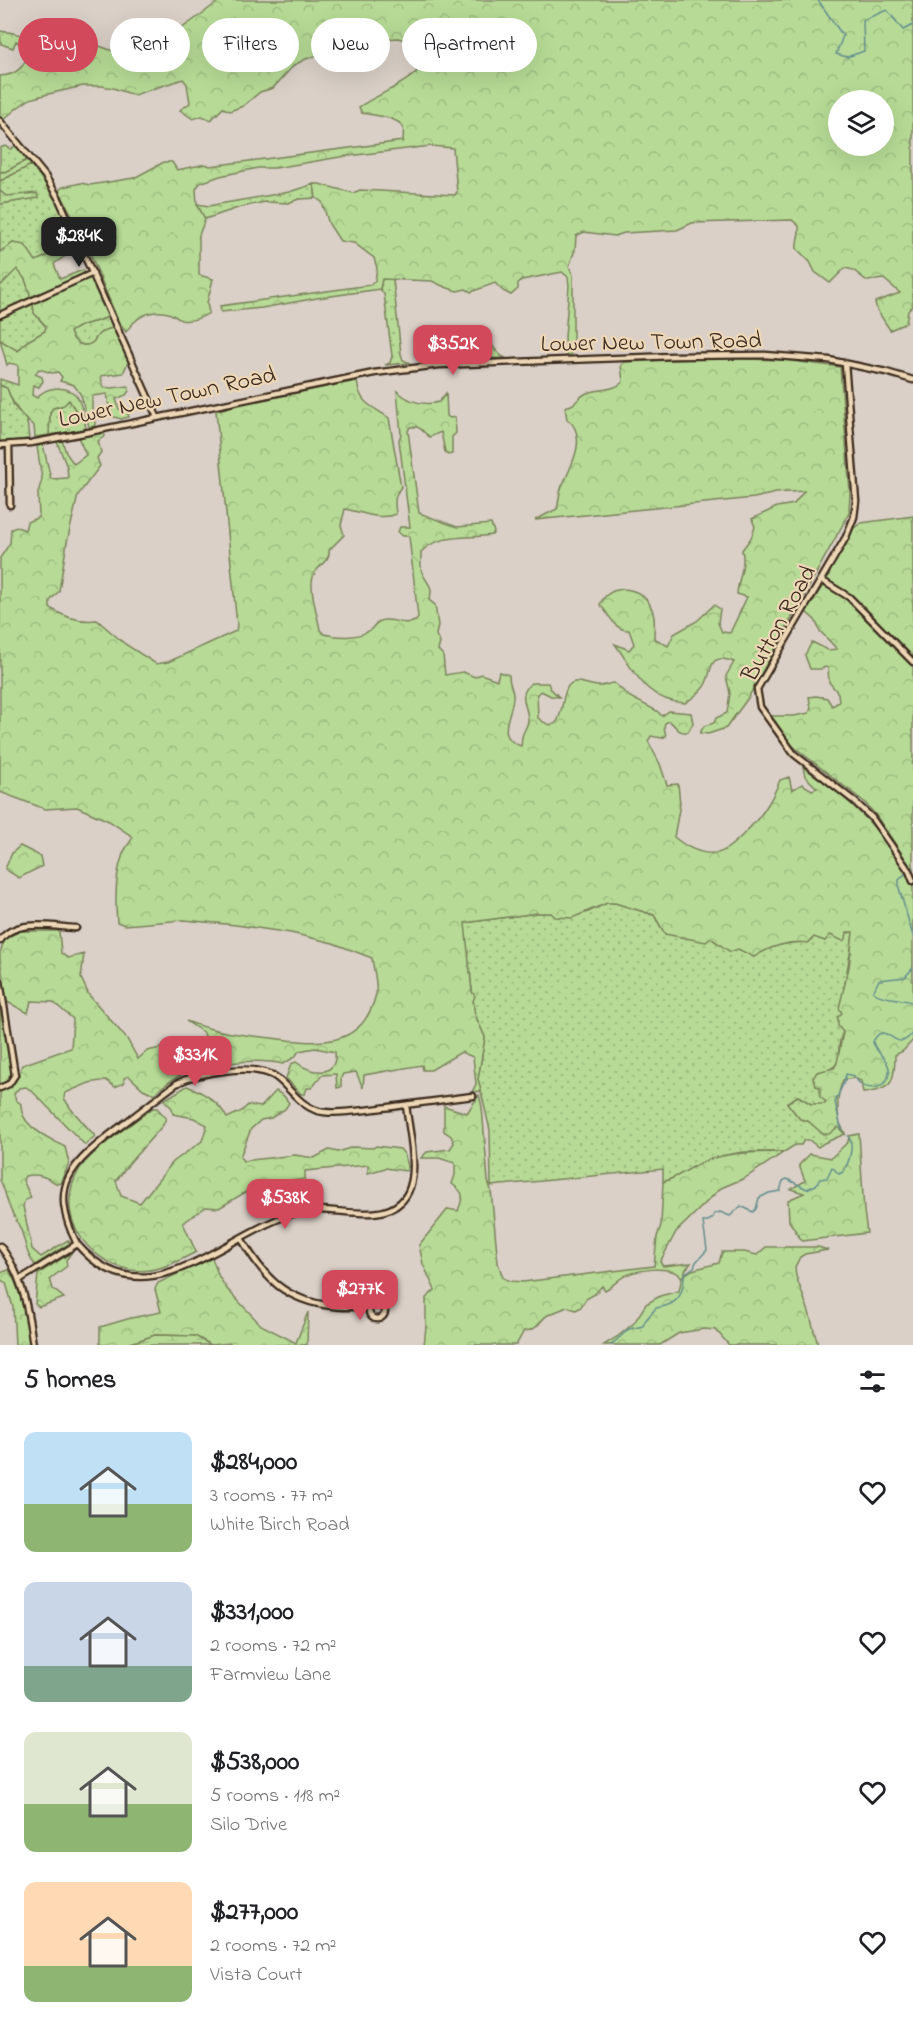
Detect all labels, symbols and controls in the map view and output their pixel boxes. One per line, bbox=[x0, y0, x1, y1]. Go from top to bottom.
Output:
chip: Buy bbox=[18, 18, 98, 72]
chip: Rent bbox=[110, 18, 190, 72]
chip: Filters bbox=[202, 18, 299, 72]
chip: New bbox=[311, 18, 390, 72]
chip: Apartment bbox=[402, 18, 537, 72]
map controls bbox=[828, 90, 894, 156]
button: layers bbox=[828, 90, 894, 156]
pin: $284K bbox=[37, 217, 121, 268]
text: $284K bbox=[55, 222, 103, 251]
street label: Lower New Town Road bbox=[540, 324, 762, 363]
pin: $352K bbox=[411, 325, 495, 376]
text: $352K bbox=[427, 330, 479, 359]
street label: Lower New Town Road bbox=[56, 358, 280, 439]
street label: Button Road bbox=[733, 559, 827, 690]
pin: $331K bbox=[153, 1036, 237, 1087]
text: $331K bbox=[173, 1041, 217, 1070]
pin: $538K bbox=[243, 1179, 327, 1230]
text: $538K bbox=[261, 1184, 310, 1213]
pin: $277K bbox=[318, 1270, 402, 1321]
text: $277K bbox=[336, 1275, 384, 1304]
text: 5 homes bbox=[24, 1362, 116, 1400]
icon: filters bbox=[856, 1365, 889, 1398]
text: $284,000 bbox=[210, 1444, 297, 1482]
icon: home bbox=[72, 1456, 144, 1528]
icon: heart bbox=[856, 1476, 889, 1509]
text: 3 rooms · 77 m² bbox=[210, 1482, 333, 1511]
text: White Birch Road bbox=[210, 1511, 349, 1540]
text: $331,000 bbox=[210, 1594, 294, 1632]
icon: home bbox=[72, 1606, 144, 1678]
icon: heart bbox=[856, 1626, 889, 1659]
text: 2 rooms · 72 m² bbox=[210, 1632, 337, 1661]
text: Farmview Lane bbox=[210, 1661, 331, 1690]
text: $538,000 bbox=[210, 1744, 299, 1782]
icon: home bbox=[72, 1756, 144, 1828]
icon: heart bbox=[856, 1776, 889, 1809]
text: 5 rooms · 118 m² bbox=[210, 1782, 340, 1811]
text: Silo Drive bbox=[210, 1811, 287, 1840]
text: $277,000 bbox=[210, 1894, 298, 1932]
icon: home bbox=[72, 1906, 144, 1978]
icon: heart bbox=[856, 1926, 889, 1959]
text: 2 rooms · 72 m² bbox=[210, 1932, 337, 1961]
text: Vista Court bbox=[210, 1961, 302, 1990]

